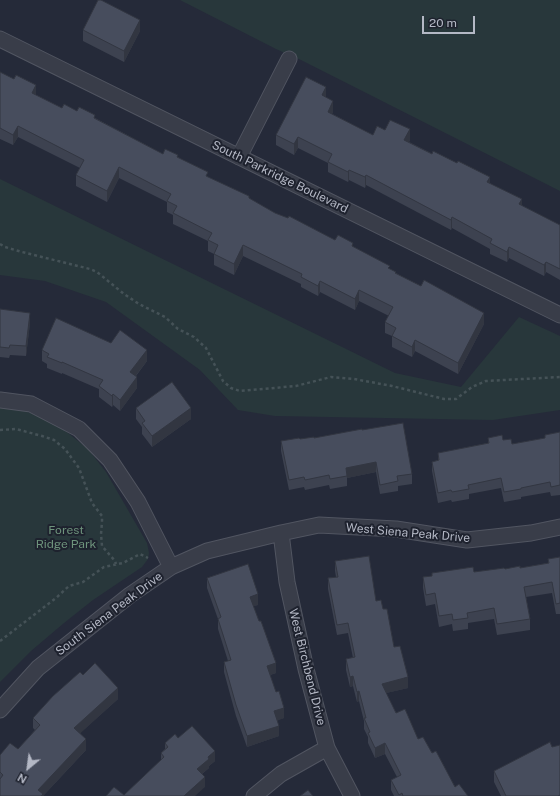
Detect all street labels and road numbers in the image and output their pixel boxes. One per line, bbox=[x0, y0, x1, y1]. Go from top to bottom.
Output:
street label: South Parkridge Boulevard bbox=[209, 138, 351, 216]
street label: West Siena Peak Drive bbox=[345, 520, 471, 546]
street label: South Siena Peak Drive bbox=[53, 569, 165, 659]
street label: West Birchbend Drive bbox=[286, 607, 328, 727]

